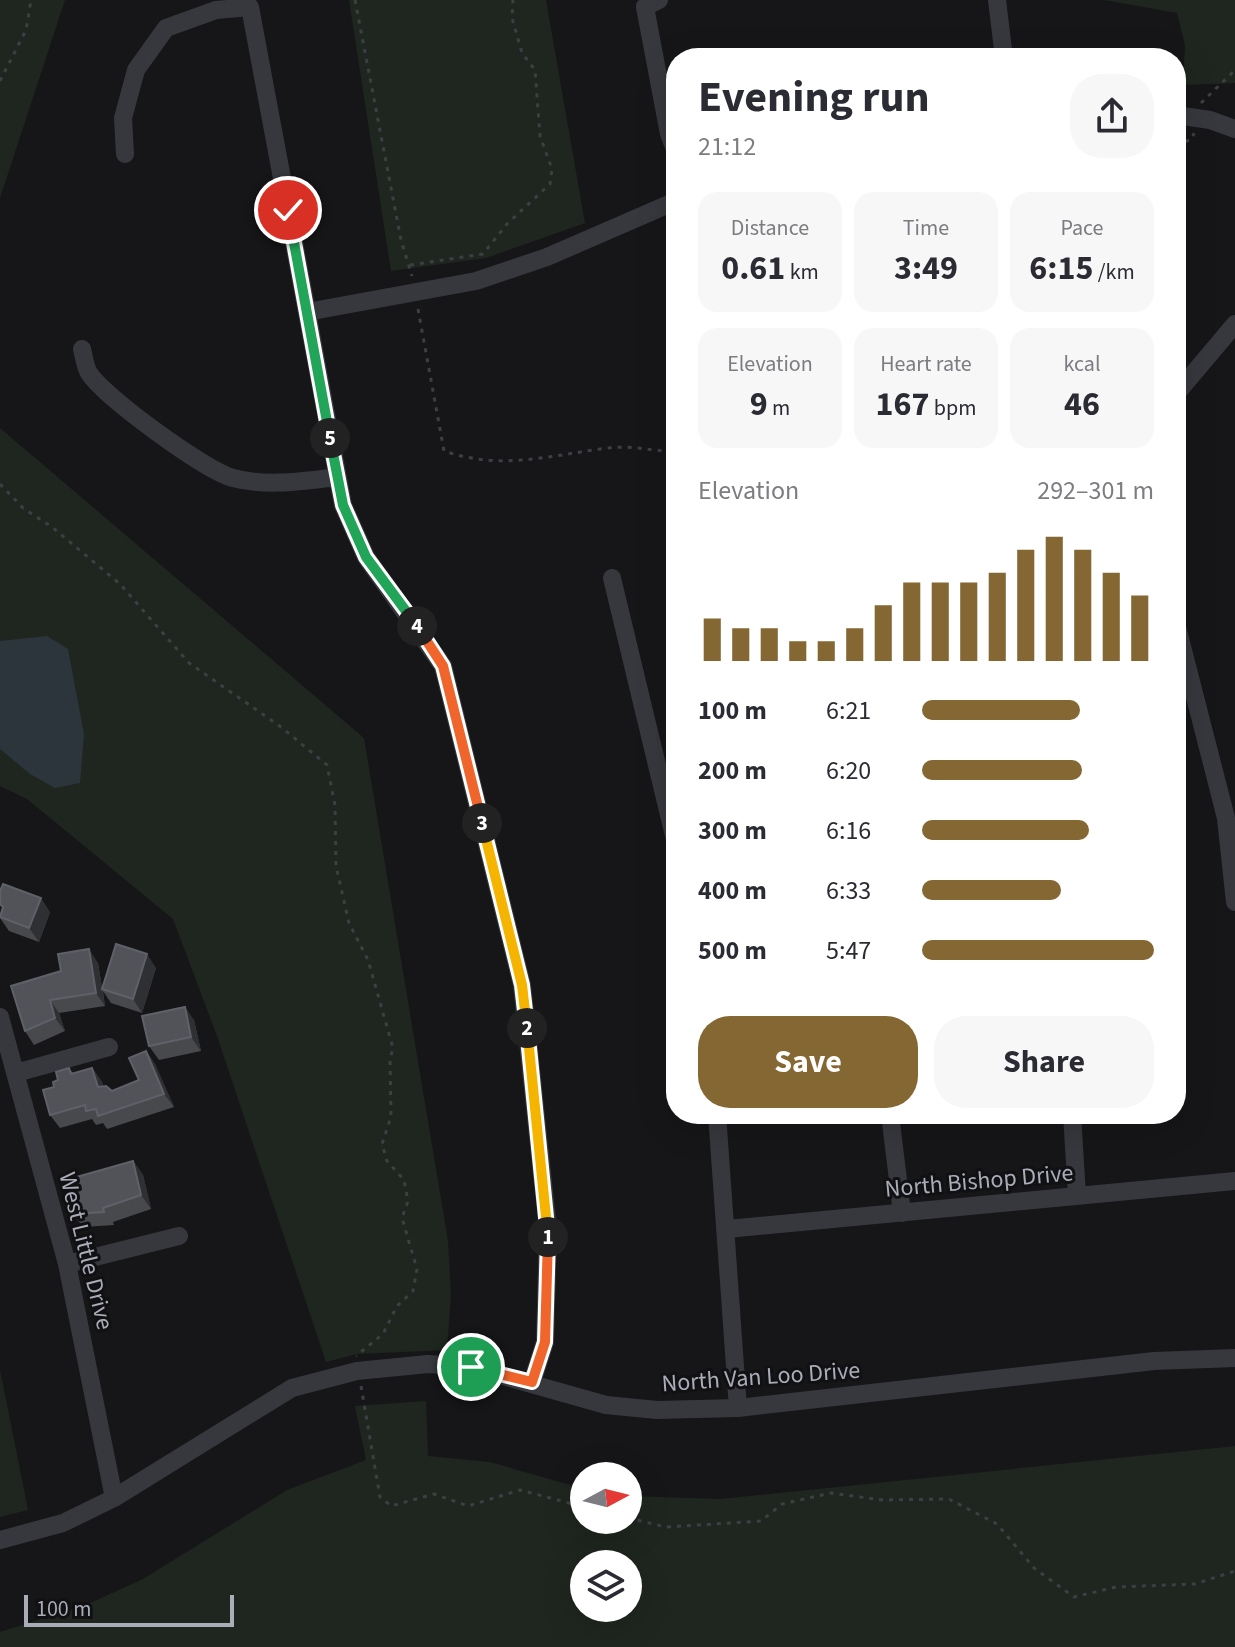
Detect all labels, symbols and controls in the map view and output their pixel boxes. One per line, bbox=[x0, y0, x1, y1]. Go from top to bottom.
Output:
text: Evening run bbox=[698, 66, 930, 129]
button: share bbox=[1070, 74, 1154, 158]
text: 21:12 bbox=[698, 128, 756, 165]
pin bbox=[254, 176, 322, 244]
icon: check bbox=[266, 188, 310, 232]
text: Distance bbox=[731, 212, 809, 244]
text: Time bbox=[903, 212, 949, 244]
text: Pace bbox=[1060, 212, 1104, 244]
text: 0.61 bbox=[721, 244, 785, 293]
text: 3:49 bbox=[894, 244, 958, 293]
text: 6:15 bbox=[1029, 244, 1093, 293]
text: km bbox=[785, 256, 819, 288]
text: /km bbox=[1093, 256, 1135, 288]
text: Elevation bbox=[727, 348, 813, 380]
text: Heart rate bbox=[880, 348, 972, 380]
text: kcal bbox=[1063, 348, 1101, 380]
text: 9 bbox=[750, 380, 768, 429]
text: 167 bbox=[876, 380, 929, 429]
text: 46 bbox=[1064, 380, 1100, 429]
text: m bbox=[768, 392, 790, 424]
text: bpm bbox=[929, 392, 976, 424]
pin: 5 bbox=[310, 418, 350, 458]
text: 5 bbox=[324, 422, 336, 454]
text: Elevation bbox=[698, 472, 799, 509]
text: 292–301 m bbox=[1037, 472, 1154, 509]
pin: 4 bbox=[397, 606, 437, 646]
text: 4 bbox=[411, 610, 423, 642]
text: 100 m bbox=[698, 692, 767, 729]
text: 6:21 bbox=[826, 692, 871, 729]
text: 200 m bbox=[698, 752, 767, 789]
text: 6:20 bbox=[826, 752, 871, 789]
pin: 3 bbox=[462, 803, 502, 843]
text: 3 bbox=[476, 807, 488, 839]
text: 300 m bbox=[698, 812, 767, 849]
text: 6:16 bbox=[826, 812, 871, 849]
text: 400 m bbox=[698, 872, 767, 909]
text: 6:33 bbox=[826, 872, 871, 909]
text: 500 m bbox=[698, 932, 767, 969]
text: 5:47 bbox=[826, 932, 871, 969]
pin: 2 bbox=[507, 1008, 547, 1048]
text: 2 bbox=[521, 1012, 533, 1044]
button: Save bbox=[698, 1016, 918, 1108]
button: Share bbox=[934, 1016, 1154, 1108]
street label: North Bishop Drive bbox=[883, 1155, 1075, 1207]
street label: West Little Drive bbox=[49, 1168, 123, 1334]
pin: 1 bbox=[528, 1217, 568, 1257]
text: 1 bbox=[542, 1221, 554, 1253]
pin bbox=[437, 1333, 505, 1401]
icon: arrive bbox=[449, 1345, 493, 1389]
street label: North Van Loo Drive bbox=[661, 1353, 861, 1401]
north arrow bbox=[570, 1462, 642, 1534]
map controls bbox=[570, 1462, 642, 1622]
button: layers bbox=[570, 1550, 642, 1622]
scale bar bbox=[24, 1591, 234, 1627]
text: 100 m bbox=[36, 1593, 91, 1625]

